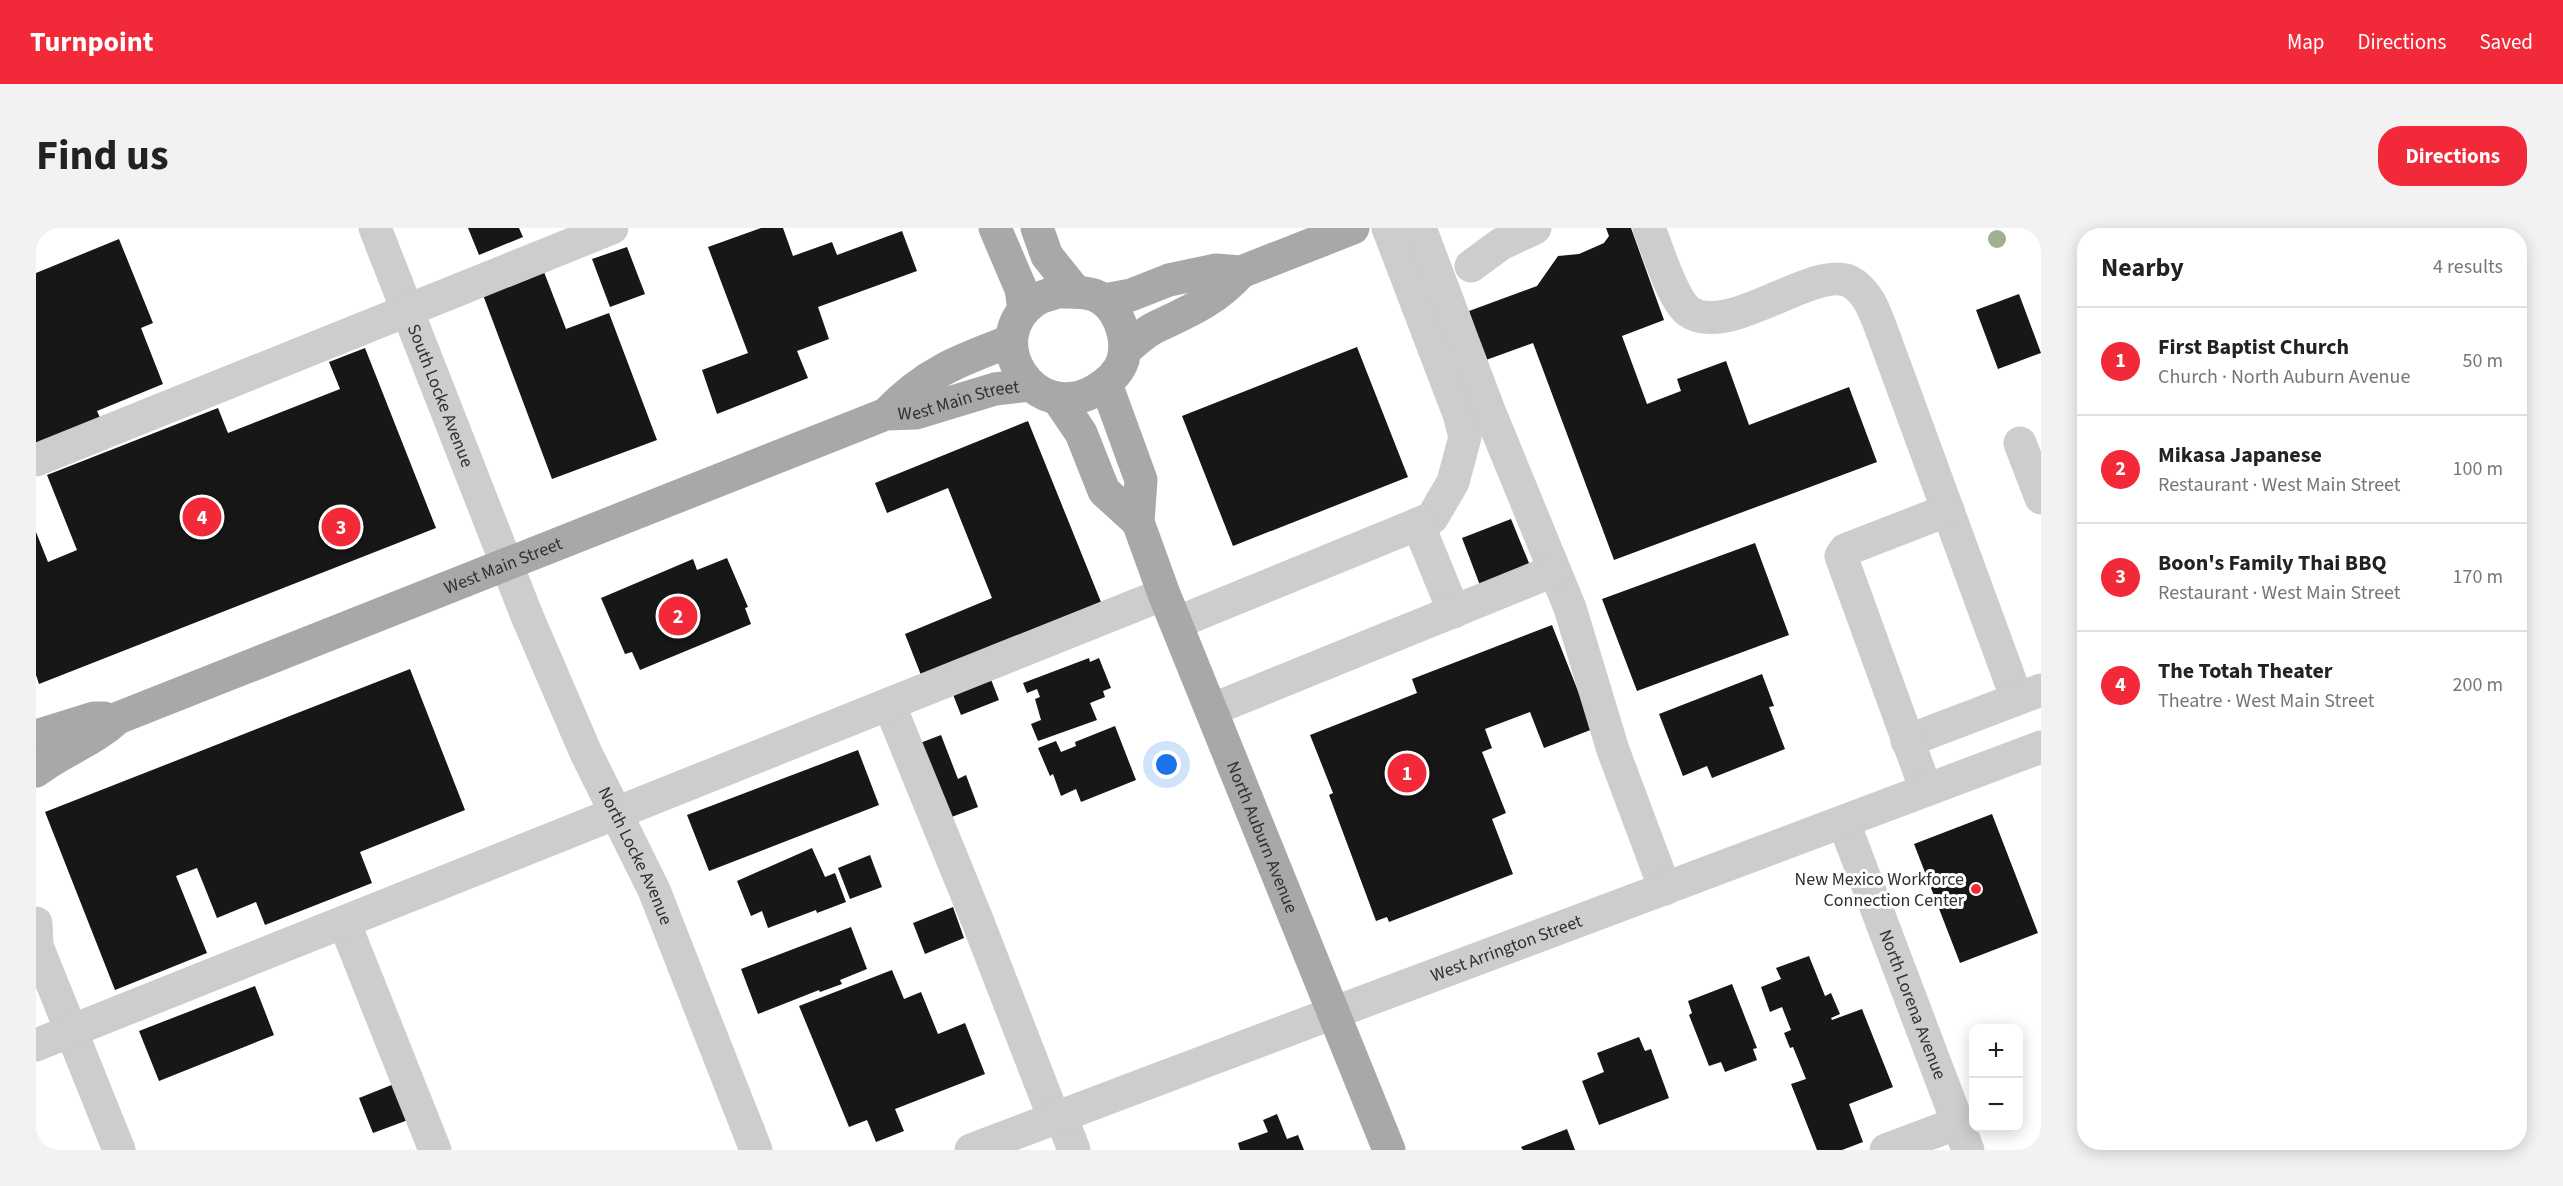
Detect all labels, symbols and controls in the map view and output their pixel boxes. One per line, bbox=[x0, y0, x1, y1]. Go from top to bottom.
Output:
text: Turnpoint bbox=[30, 22, 154, 62]
text: Map bbox=[2287, 27, 2325, 57]
text: Directions bbox=[2358, 27, 2446, 57]
text: Saved bbox=[2479, 27, 2533, 57]
text: Find us bbox=[36, 126, 169, 186]
button: Directions bbox=[2378, 126, 2527, 186]
text: Nearby bbox=[2101, 249, 2184, 286]
text: 4 results bbox=[2433, 253, 2503, 281]
street label: South Locke Avenue bbox=[401, 320, 480, 471]
text: First Baptist Church bbox=[2158, 331, 2349, 363]
text: 1 bbox=[2115, 347, 2126, 375]
text: 50 m bbox=[2463, 347, 2503, 375]
text: Church · North Auburn Avenue bbox=[2158, 363, 2410, 391]
street label: West Main Street bbox=[897, 374, 1020, 426]
text: Mikasa Japanese bbox=[2158, 439, 2322, 471]
text: 2 bbox=[2115, 455, 2126, 483]
text: 100 m bbox=[2453, 455, 2503, 483]
text: Restaurant · West Main Street bbox=[2158, 471, 2401, 499]
pin: 4 bbox=[182, 494, 222, 540]
pin: 3 bbox=[322, 504, 360, 550]
street label: West Main Street bbox=[440, 531, 566, 600]
text: Boon's Family Thai BBQ bbox=[2158, 547, 2387, 579]
text: 3 bbox=[2115, 563, 2126, 591]
text: 170 m bbox=[2453, 563, 2503, 591]
text: Restaurant · West Main Street bbox=[2158, 579, 2401, 607]
pin: 2 bbox=[658, 594, 698, 638]
text: The Totah Theater bbox=[2158, 655, 2333, 687]
text: 4 bbox=[2115, 671, 2126, 699]
text: 200 m bbox=[2453, 671, 2503, 699]
text: Theatre · West Main Street bbox=[2158, 687, 2374, 715]
your location bbox=[1152, 750, 1181, 779]
pin: 1 bbox=[1388, 750, 1426, 796]
street label: North Auburn Avenue bbox=[1220, 757, 1304, 917]
street label: North Locke Avenue bbox=[592, 782, 679, 928]
place label: New Mexico Workforce Connection Center bbox=[1795, 867, 1965, 913]
marker: New Mexico Workforce Connection Center bbox=[1969, 882, 1983, 896]
street label: West Arrington Street bbox=[1427, 908, 1585, 988]
street label: North Lorena Avenue bbox=[1873, 926, 1953, 1083]
map controls bbox=[1969, 1024, 2023, 1132]
button: + bbox=[1969, 1024, 2023, 1078]
button: − bbox=[1969, 1078, 2023, 1132]

